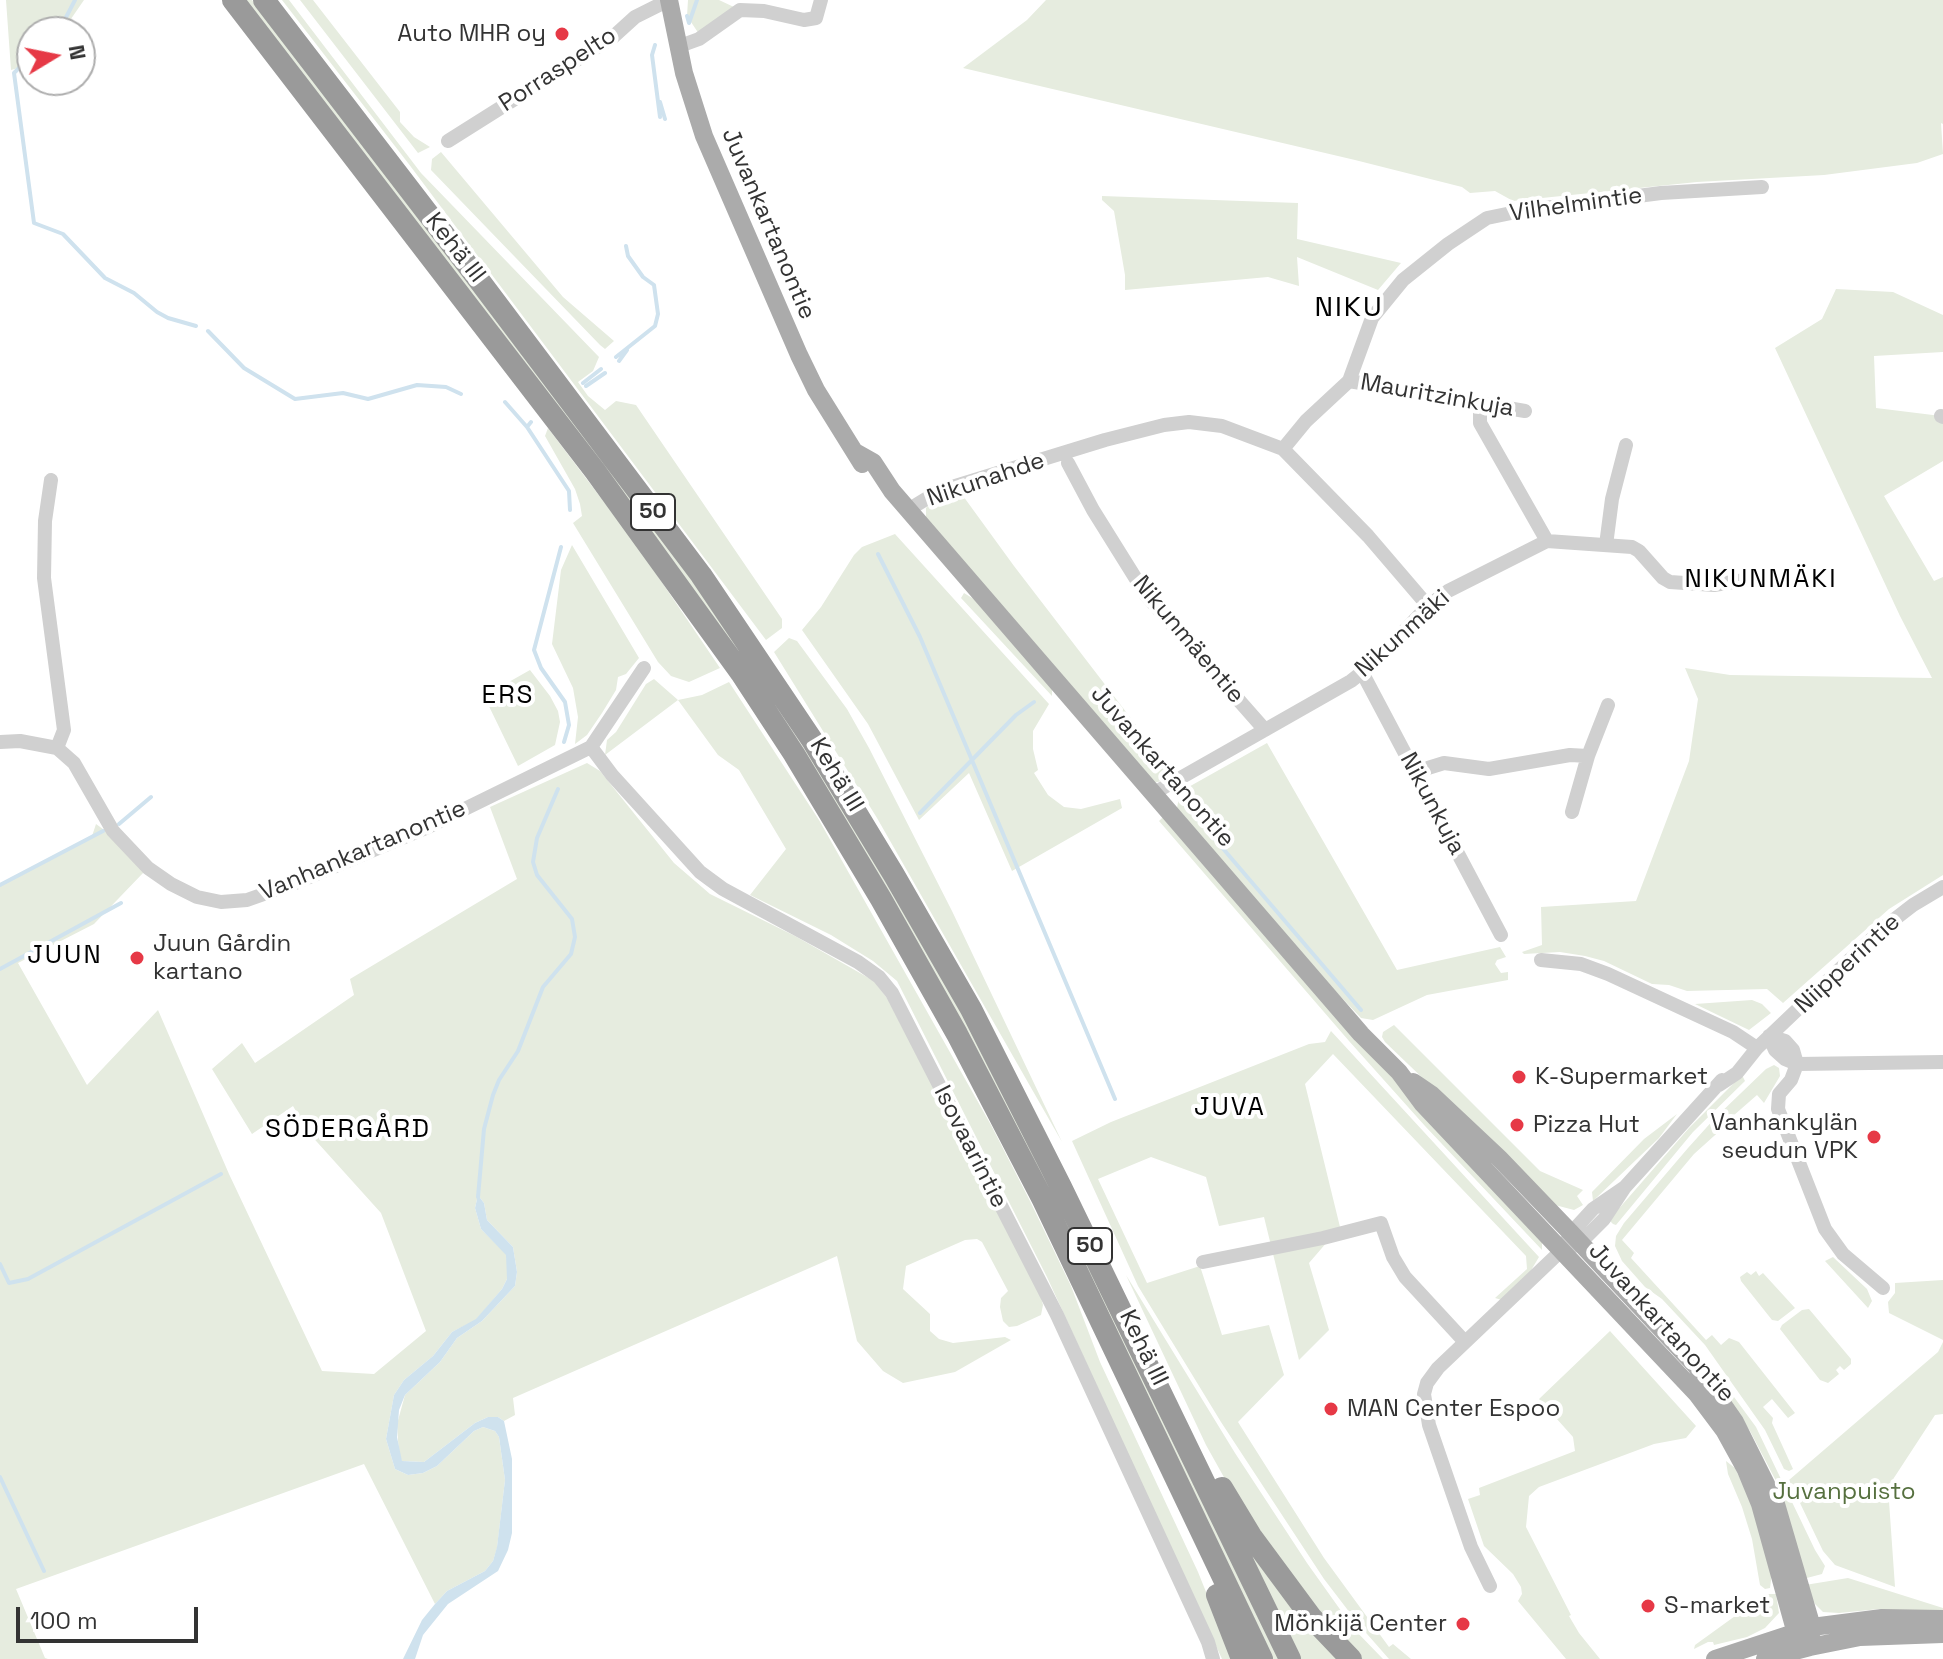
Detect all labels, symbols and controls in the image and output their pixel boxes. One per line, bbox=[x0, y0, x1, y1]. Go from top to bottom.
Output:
north arrow bbox=[16, 16, 96, 96]
place label: Auto MHR oy bbox=[397, 20, 546, 48]
street label: Porraspelto bbox=[494, 21, 622, 119]
marker: Auto MHR oy bbox=[553, 25, 571, 43]
text: N bbox=[63, 42, 93, 62]
street label: Juvankartanontie bbox=[715, 124, 821, 324]
street label: Vilhelmintie bbox=[1508, 181, 1644, 229]
street label: Kehä III bbox=[419, 207, 491, 289]
district label: NIKU bbox=[1314, 291, 1384, 325]
street label: Mauritzinkuja bbox=[1358, 368, 1516, 424]
street label: Nikunahde bbox=[923, 446, 1049, 514]
road number: 50 bbox=[631, 494, 675, 530]
district label: NIKUNMÄKI bbox=[1684, 564, 1838, 596]
street label: Nikunmäentie bbox=[1126, 570, 1250, 710]
street label: Nikunmäki bbox=[1350, 584, 1456, 684]
district label: ERS bbox=[482, 680, 534, 712]
street label: Juvankartanontie bbox=[1084, 680, 1240, 854]
street label: Kehä III bbox=[803, 733, 869, 817]
street label: Nikunkuja bbox=[1393, 748, 1471, 860]
street label: Vanhankartanontie bbox=[256, 795, 470, 907]
street label: Niipperintie bbox=[1789, 908, 1907, 1020]
place label: Juun Gårdin kartano bbox=[153, 930, 291, 986]
district label: JUUN bbox=[27, 940, 103, 972]
marker: Juun Gårdin kartano bbox=[128, 949, 146, 967]
place label: K-Supermarket bbox=[1535, 1063, 1708, 1091]
marker: K-Supermarket bbox=[1510, 1068, 1528, 1086]
street label: Isovaarintie bbox=[927, 1081, 1013, 1213]
district label: JUVA bbox=[1194, 1092, 1266, 1124]
place label: Vanhankylän seudun VPK bbox=[1710, 1109, 1858, 1165]
place label: Pizza Hut bbox=[1533, 1111, 1640, 1139]
district label: SÖDERGÅRD bbox=[265, 1114, 431, 1146]
marker: Pizza Hut bbox=[1508, 1116, 1526, 1134]
marker: Vanhankylän seudun VPK bbox=[1865, 1128, 1883, 1146]
road number: 50 bbox=[1068, 1228, 1112, 1264]
street label: Juvankartanontie bbox=[1582, 1237, 1740, 1409]
street label: Kehä III bbox=[1112, 1305, 1174, 1391]
place label: MAN Center Espoo bbox=[1347, 1395, 1560, 1423]
marker: MAN Center Espoo bbox=[1322, 1400, 1340, 1418]
park label: Juvanpuisto bbox=[1772, 1478, 1916, 1506]
scale bar bbox=[20, 1591, 202, 1641]
place label: S-market bbox=[1664, 1592, 1770, 1620]
marker: S-market bbox=[1639, 1597, 1657, 1615]
text: 100 m bbox=[30, 1605, 98, 1636]
place label: Mönkijä Center bbox=[1274, 1610, 1447, 1638]
marker: Mönkijä Center bbox=[1454, 1615, 1472, 1633]

